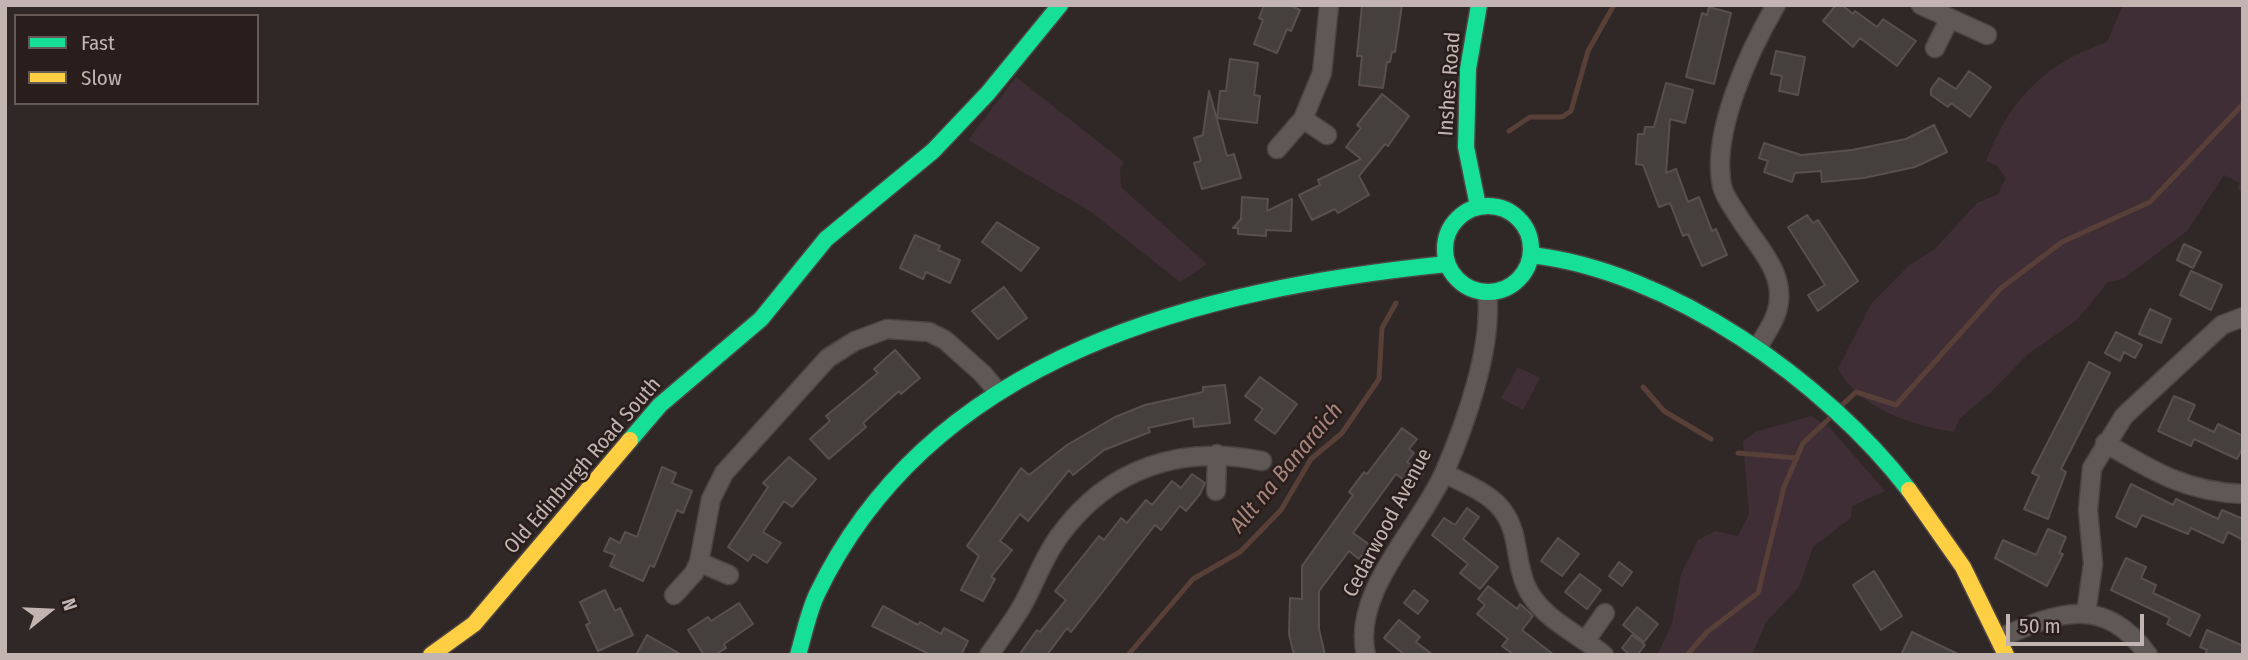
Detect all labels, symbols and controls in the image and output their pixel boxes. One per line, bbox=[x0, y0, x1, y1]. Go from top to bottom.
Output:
legend bbox=[14, 14, 259, 105]
text: Fast bbox=[81, 30, 115, 56]
street label: Inshes Road bbox=[1434, 31, 1466, 137]
text: Slow bbox=[81, 65, 122, 91]
street label: Old Edinburgh Road South bbox=[499, 373, 667, 559]
water label: Allt na Banaraich bbox=[1225, 397, 1349, 539]
street label: Cedarwood Avenue bbox=[1338, 444, 1438, 602]
north arrow bbox=[14, 576, 84, 646]
text: N bbox=[57, 595, 82, 613]
scale bar bbox=[2010, 600, 2148, 644]
text: 50 m bbox=[2019, 613, 2061, 639]

